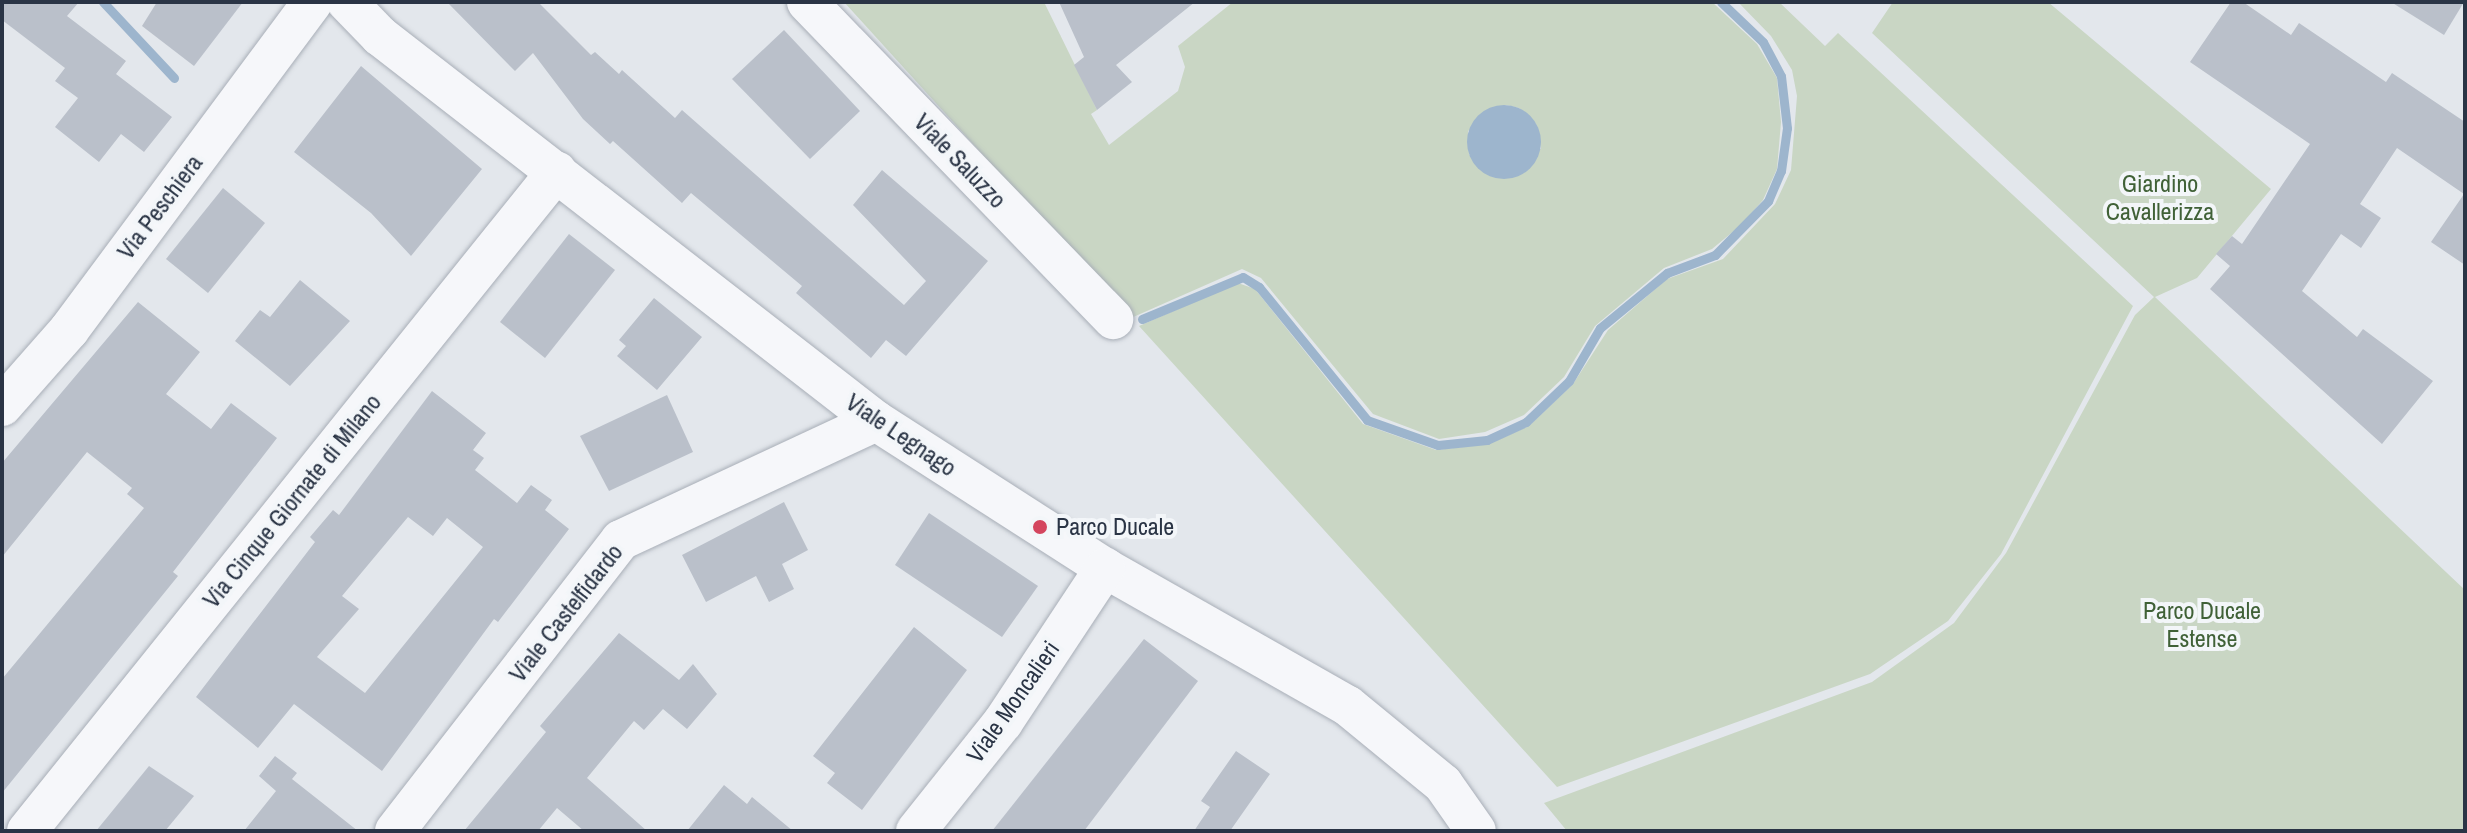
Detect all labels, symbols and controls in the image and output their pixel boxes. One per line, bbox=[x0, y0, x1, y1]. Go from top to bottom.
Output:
street label: Viale Saluzzo bbox=[908, 108, 1012, 214]
street label: Via Peschiera bbox=[111, 149, 209, 265]
park label: Giardino Cavallerizza bbox=[2106, 170, 2214, 226]
street label: Via Cinque Giornate di Milano bbox=[197, 388, 387, 614]
street label: Viale Legnago bbox=[840, 388, 962, 482]
place label: Parco Ducale bbox=[1056, 513, 1174, 541]
marker: Parco Ducale bbox=[1031, 518, 1049, 536]
street label: Viale Castelfidardo bbox=[503, 538, 629, 688]
park label: Parco Ducale Estense bbox=[2143, 597, 2261, 653]
street label: Viale Moncalieri bbox=[961, 636, 1065, 768]

